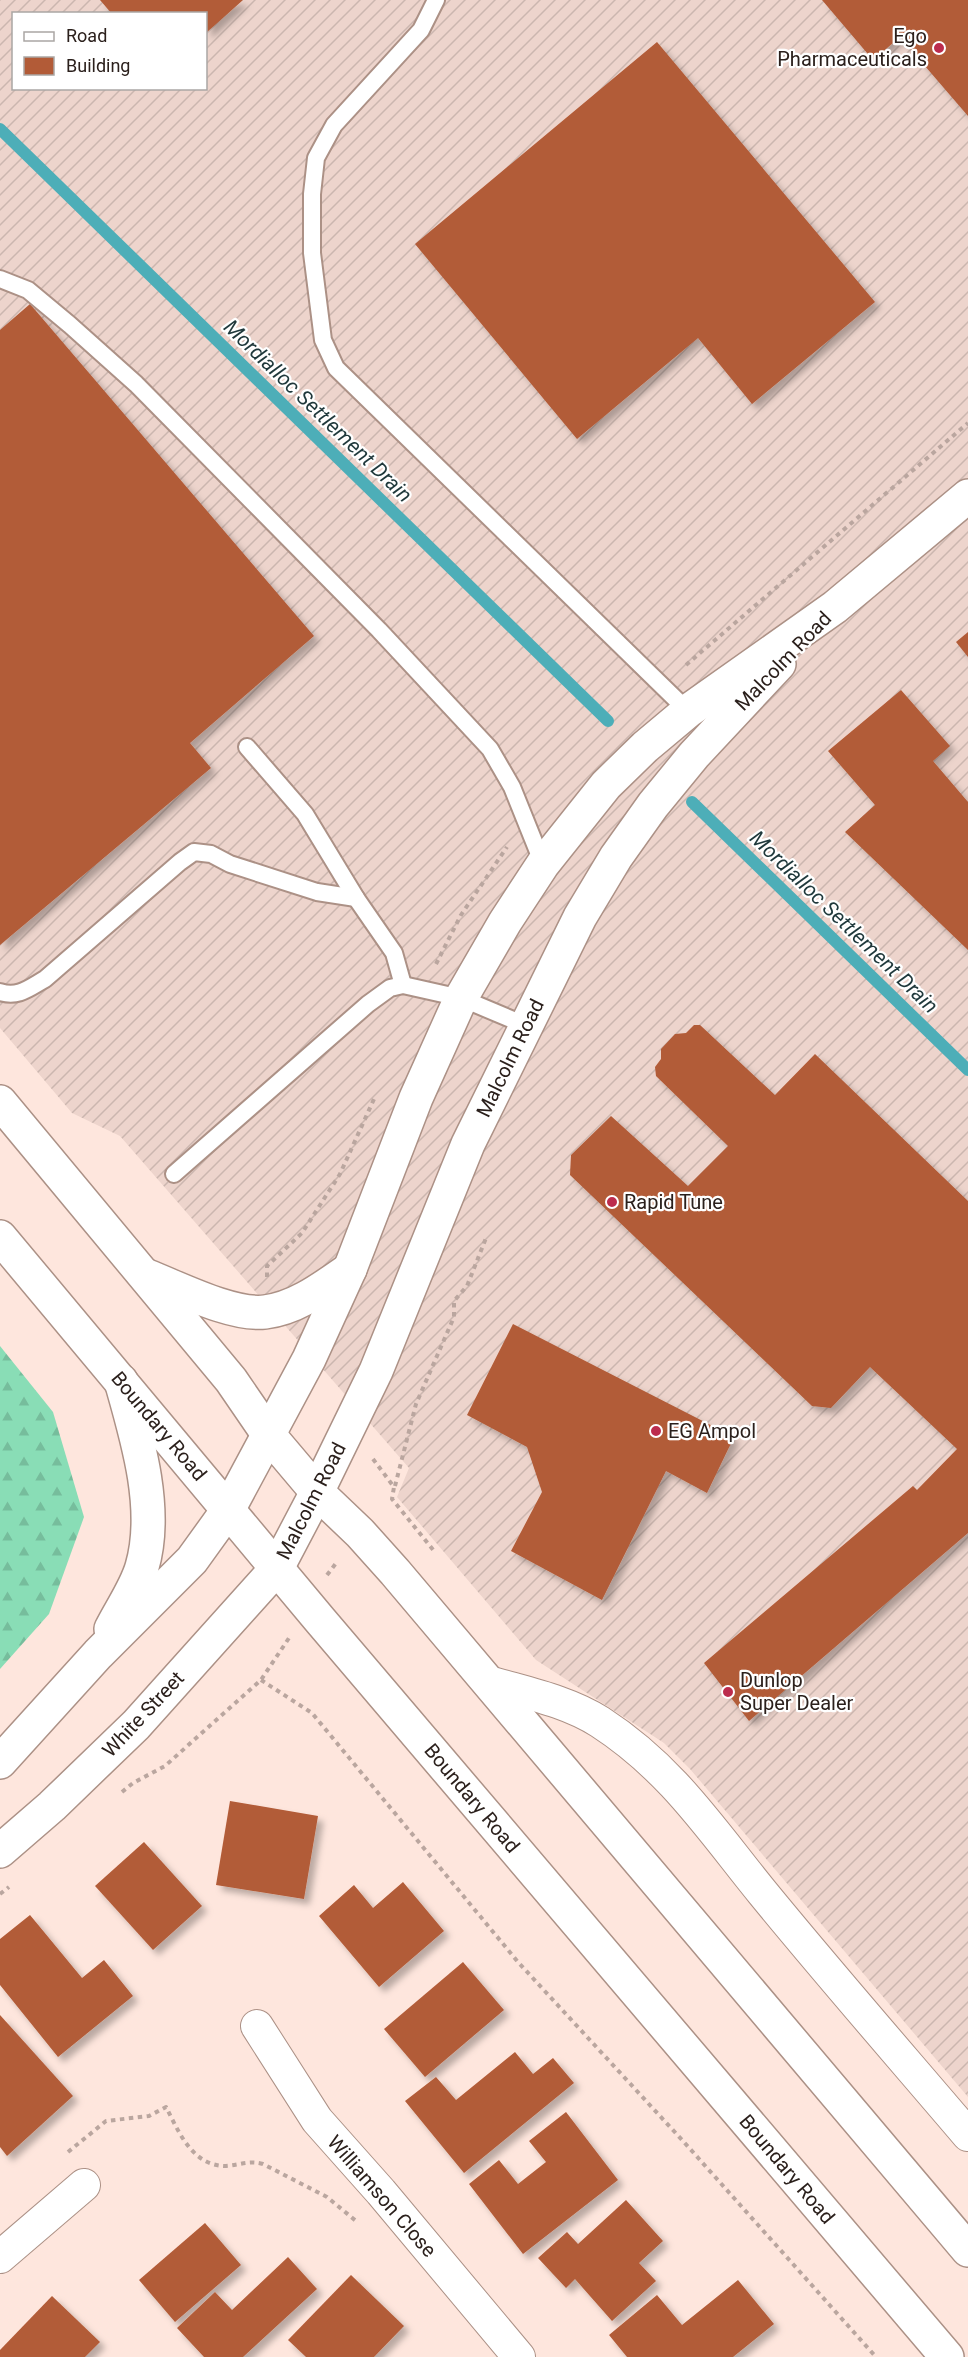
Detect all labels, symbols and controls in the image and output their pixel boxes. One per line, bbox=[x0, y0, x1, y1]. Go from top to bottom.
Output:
legend bbox=[12, 12, 207, 90]
place label: Ego Pharmaceuticals bbox=[777, 24, 927, 71]
text: Road bbox=[66, 25, 107, 46]
marker: Ego Pharmaceuticals bbox=[932, 41, 946, 55]
text: Building bbox=[66, 55, 130, 76]
water label: Mordialloc Settlement Drain bbox=[219, 315, 417, 507]
street label: Malcolm Road bbox=[730, 607, 836, 715]
water label: Mordialloc Settlement Drain bbox=[745, 826, 943, 1018]
street label: Malcolm Road bbox=[471, 995, 549, 1121]
place label: Rapid Tune bbox=[624, 1190, 723, 1214]
marker: Rapid Tune bbox=[605, 1195, 619, 1209]
street label: Boundary Road bbox=[106, 1366, 212, 1486]
place label: EG Ampol bbox=[668, 1419, 756, 1443]
marker: EG Ampol bbox=[649, 1424, 663, 1438]
street label: Malcolm Road bbox=[271, 1438, 351, 1564]
street label: White Street bbox=[97, 1666, 189, 1762]
place label: Dunlop Super Dealer bbox=[740, 1668, 854, 1715]
marker: Dunlop Super Dealer bbox=[721, 1685, 735, 1699]
street label: Boundary Road bbox=[419, 1738, 525, 1858]
street label: Boundary Road bbox=[734, 2109, 840, 2229]
street label: Williamson Close bbox=[323, 2130, 441, 2262]

